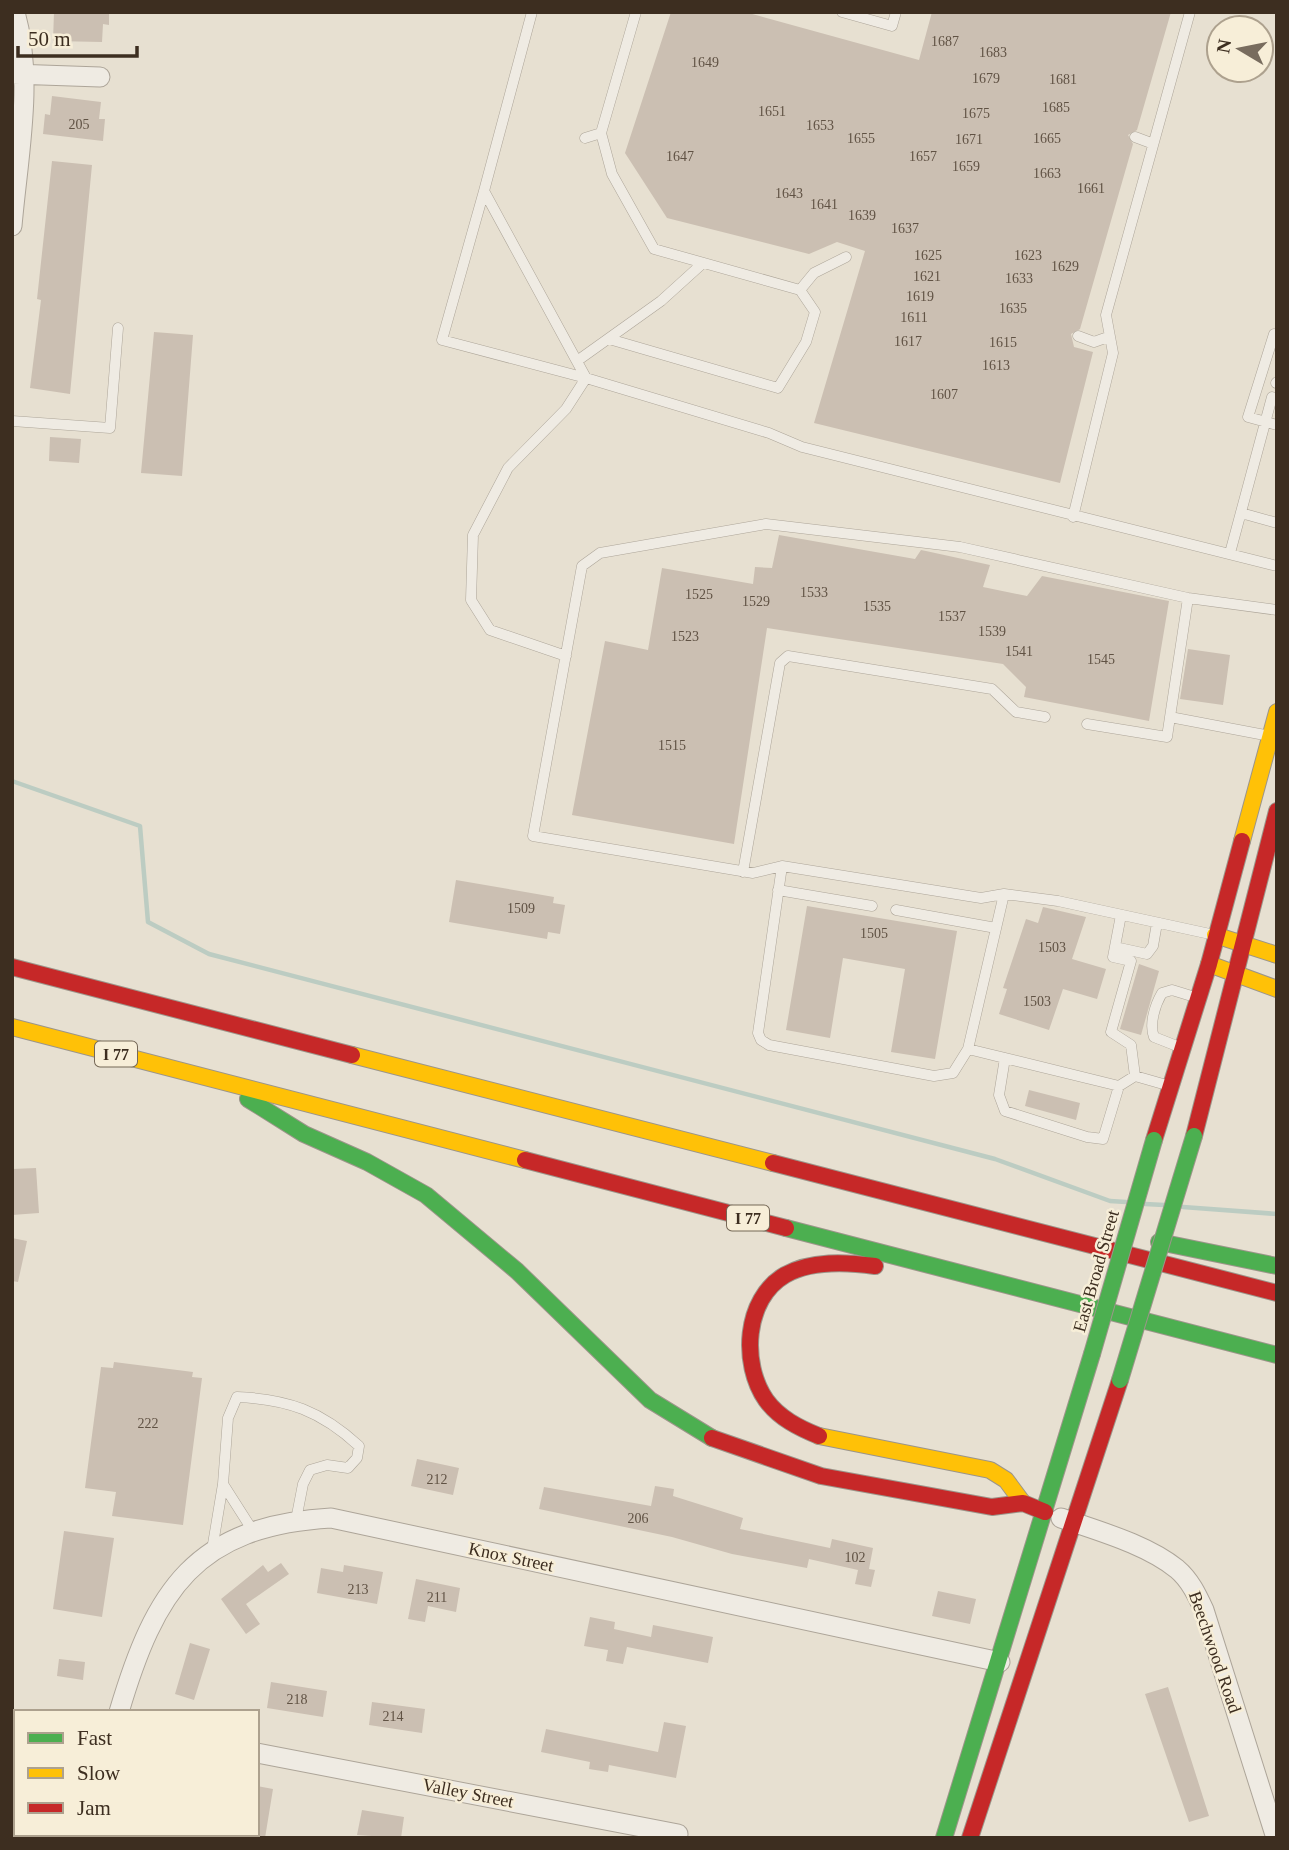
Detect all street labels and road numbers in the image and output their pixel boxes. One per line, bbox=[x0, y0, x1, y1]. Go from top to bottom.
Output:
road number: I 77 bbox=[95, 1042, 137, 1066]
road number: I 77 bbox=[727, 1206, 769, 1230]
street label: East Broad Street bbox=[1069, 1208, 1123, 1334]
street label: Knox Street bbox=[467, 1538, 555, 1576]
street label: Beechwood Road bbox=[1185, 1588, 1245, 1716]
street label: Valley Street bbox=[421, 1774, 515, 1812]

